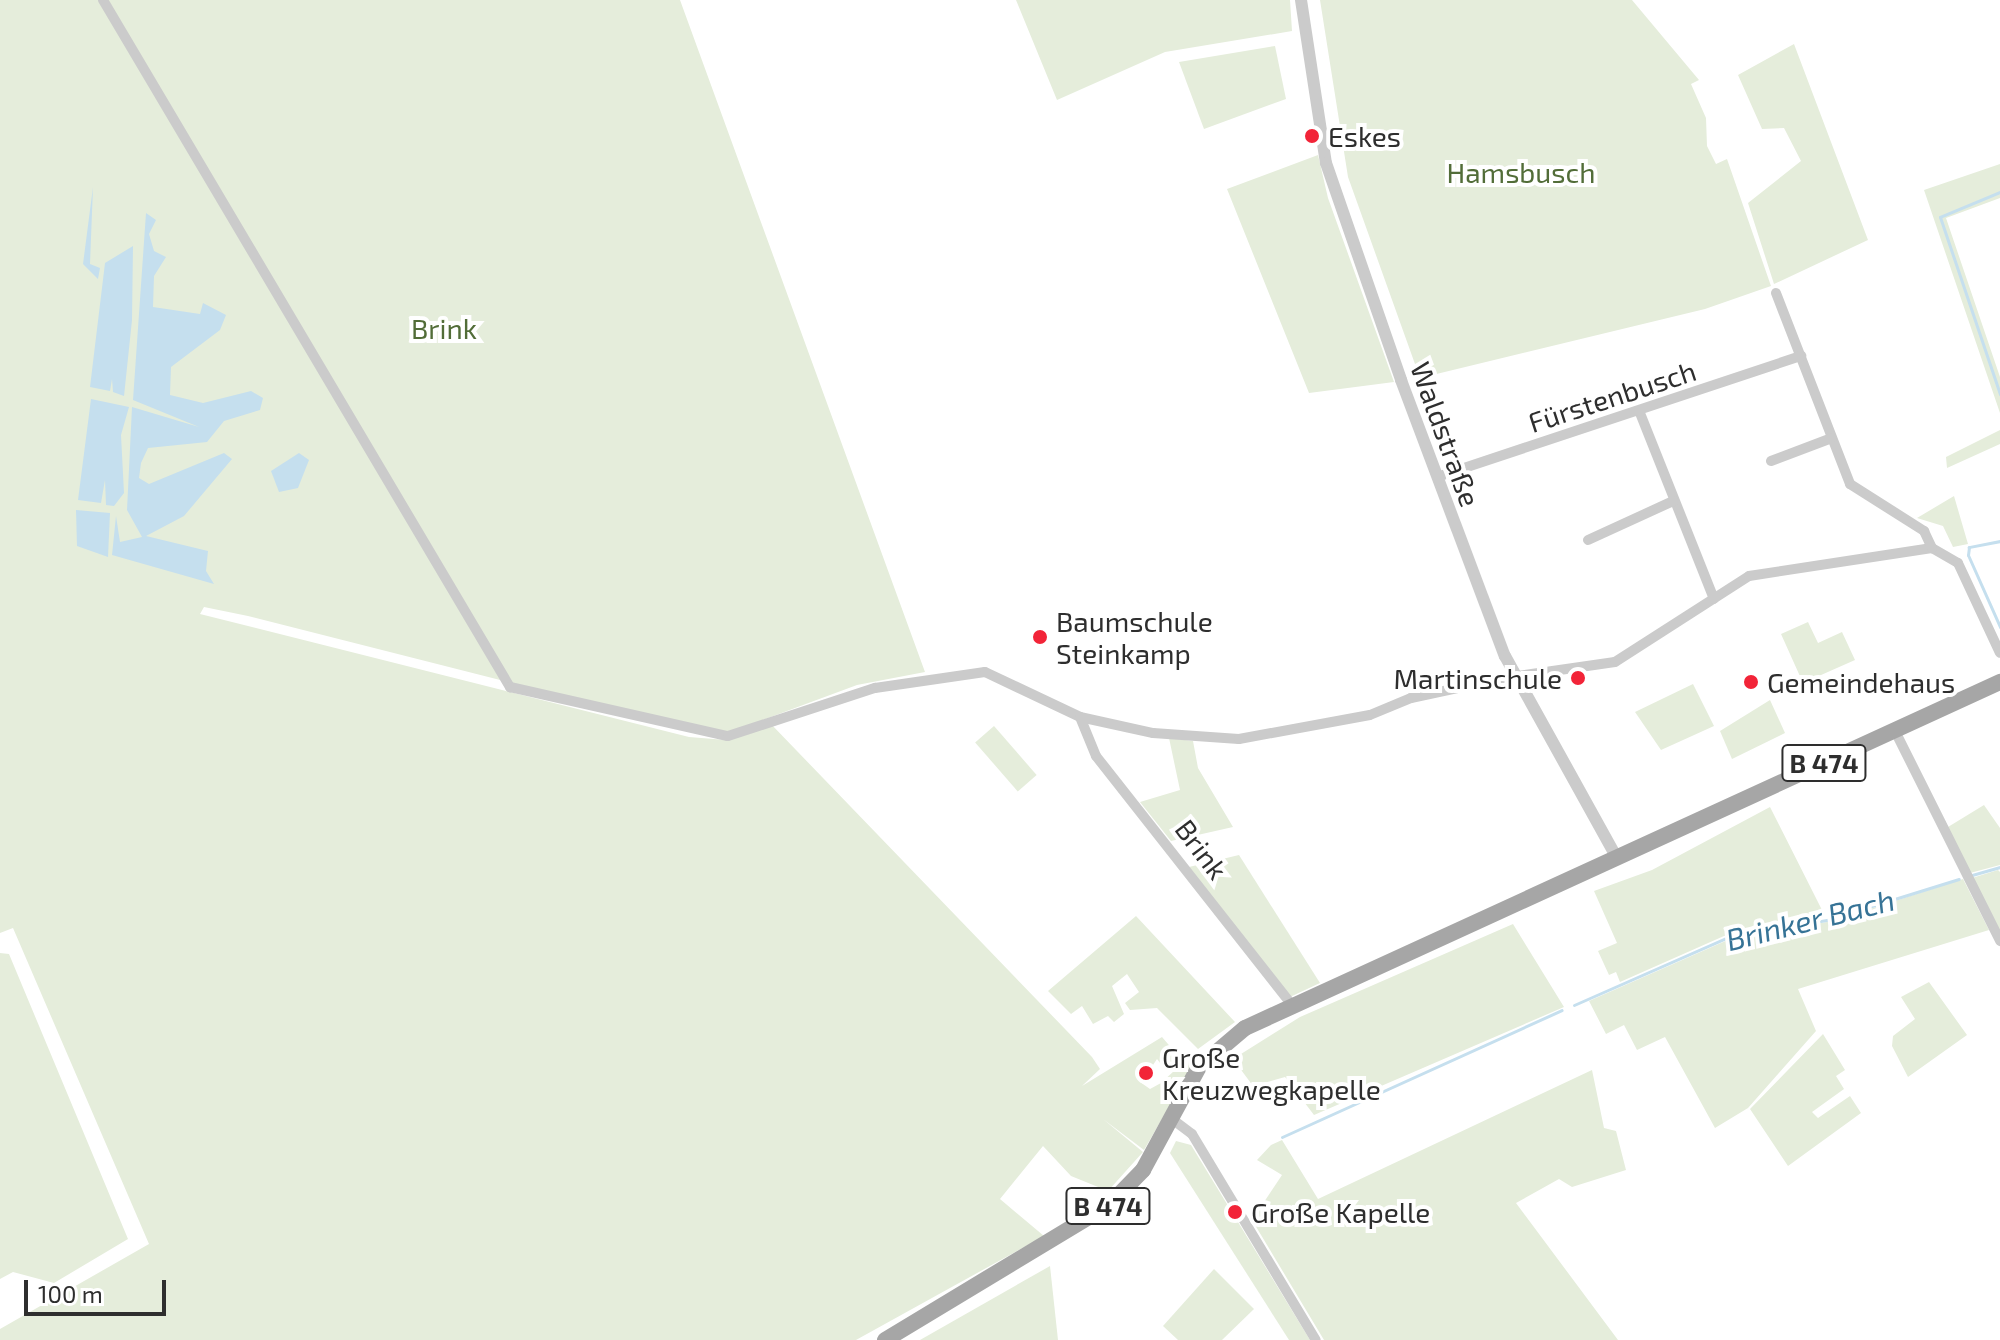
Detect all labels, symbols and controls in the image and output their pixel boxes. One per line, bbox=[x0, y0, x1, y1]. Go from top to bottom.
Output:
place label: Eskes bbox=[1328, 119, 1401, 153]
marker: Eskes bbox=[1303, 127, 1321, 145]
park label: Hamsbusch bbox=[1447, 155, 1595, 189]
park label: Brink bbox=[411, 311, 477, 345]
street label: Fürstenbusch bbox=[1524, 353, 1700, 439]
street label: Waldstraße bbox=[1404, 357, 1488, 511]
place label: Baumschule Steinkamp bbox=[1056, 604, 1213, 670]
marker: Baumschule Steinkamp bbox=[1031, 628, 1049, 646]
place label: Martinschule bbox=[1393, 661, 1562, 695]
place label: Gemeindehaus bbox=[1767, 665, 1955, 699]
marker: Martinschule bbox=[1569, 669, 1587, 687]
marker: Gemeindehaus bbox=[1742, 673, 1760, 691]
road number: B 474 bbox=[1780, 741, 1868, 785]
street label: Brink bbox=[1169, 813, 1235, 885]
water label: Brinker Bach bbox=[1722, 881, 1898, 957]
place label: Große Kreuzwegkapelle bbox=[1162, 1040, 1381, 1106]
marker: Große Kreuzwegkapelle bbox=[1137, 1064, 1155, 1082]
road number: B 474 bbox=[1064, 1184, 1152, 1228]
place label: Große Kapelle bbox=[1251, 1195, 1430, 1229]
marker: Große Kapelle bbox=[1226, 1203, 1244, 1221]
scale bar bbox=[28, 1264, 170, 1314]
text: 100 m bbox=[38, 1279, 103, 1308]

